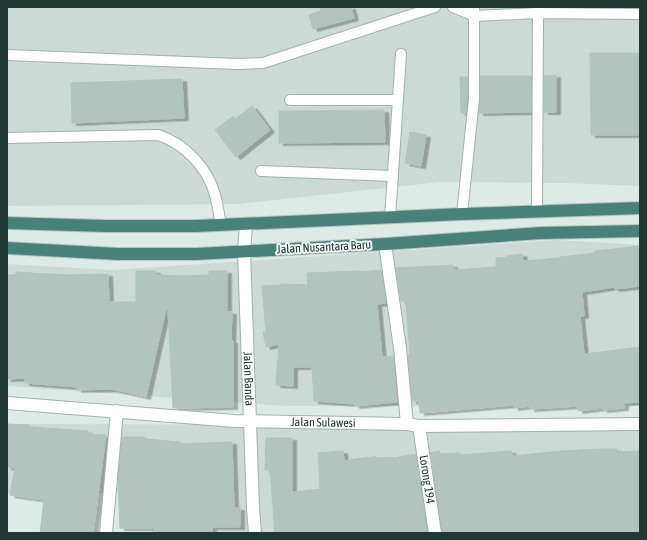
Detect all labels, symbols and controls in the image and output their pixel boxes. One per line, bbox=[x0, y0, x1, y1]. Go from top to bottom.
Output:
street label: Jalan Nusantara Baru bbox=[277, 238, 372, 256]
street label: Jalan Banda bbox=[241, 352, 256, 406]
street label: Jalan Sulawesi bbox=[291, 415, 356, 430]
street label: Lorong 194 bbox=[416, 454, 438, 505]

